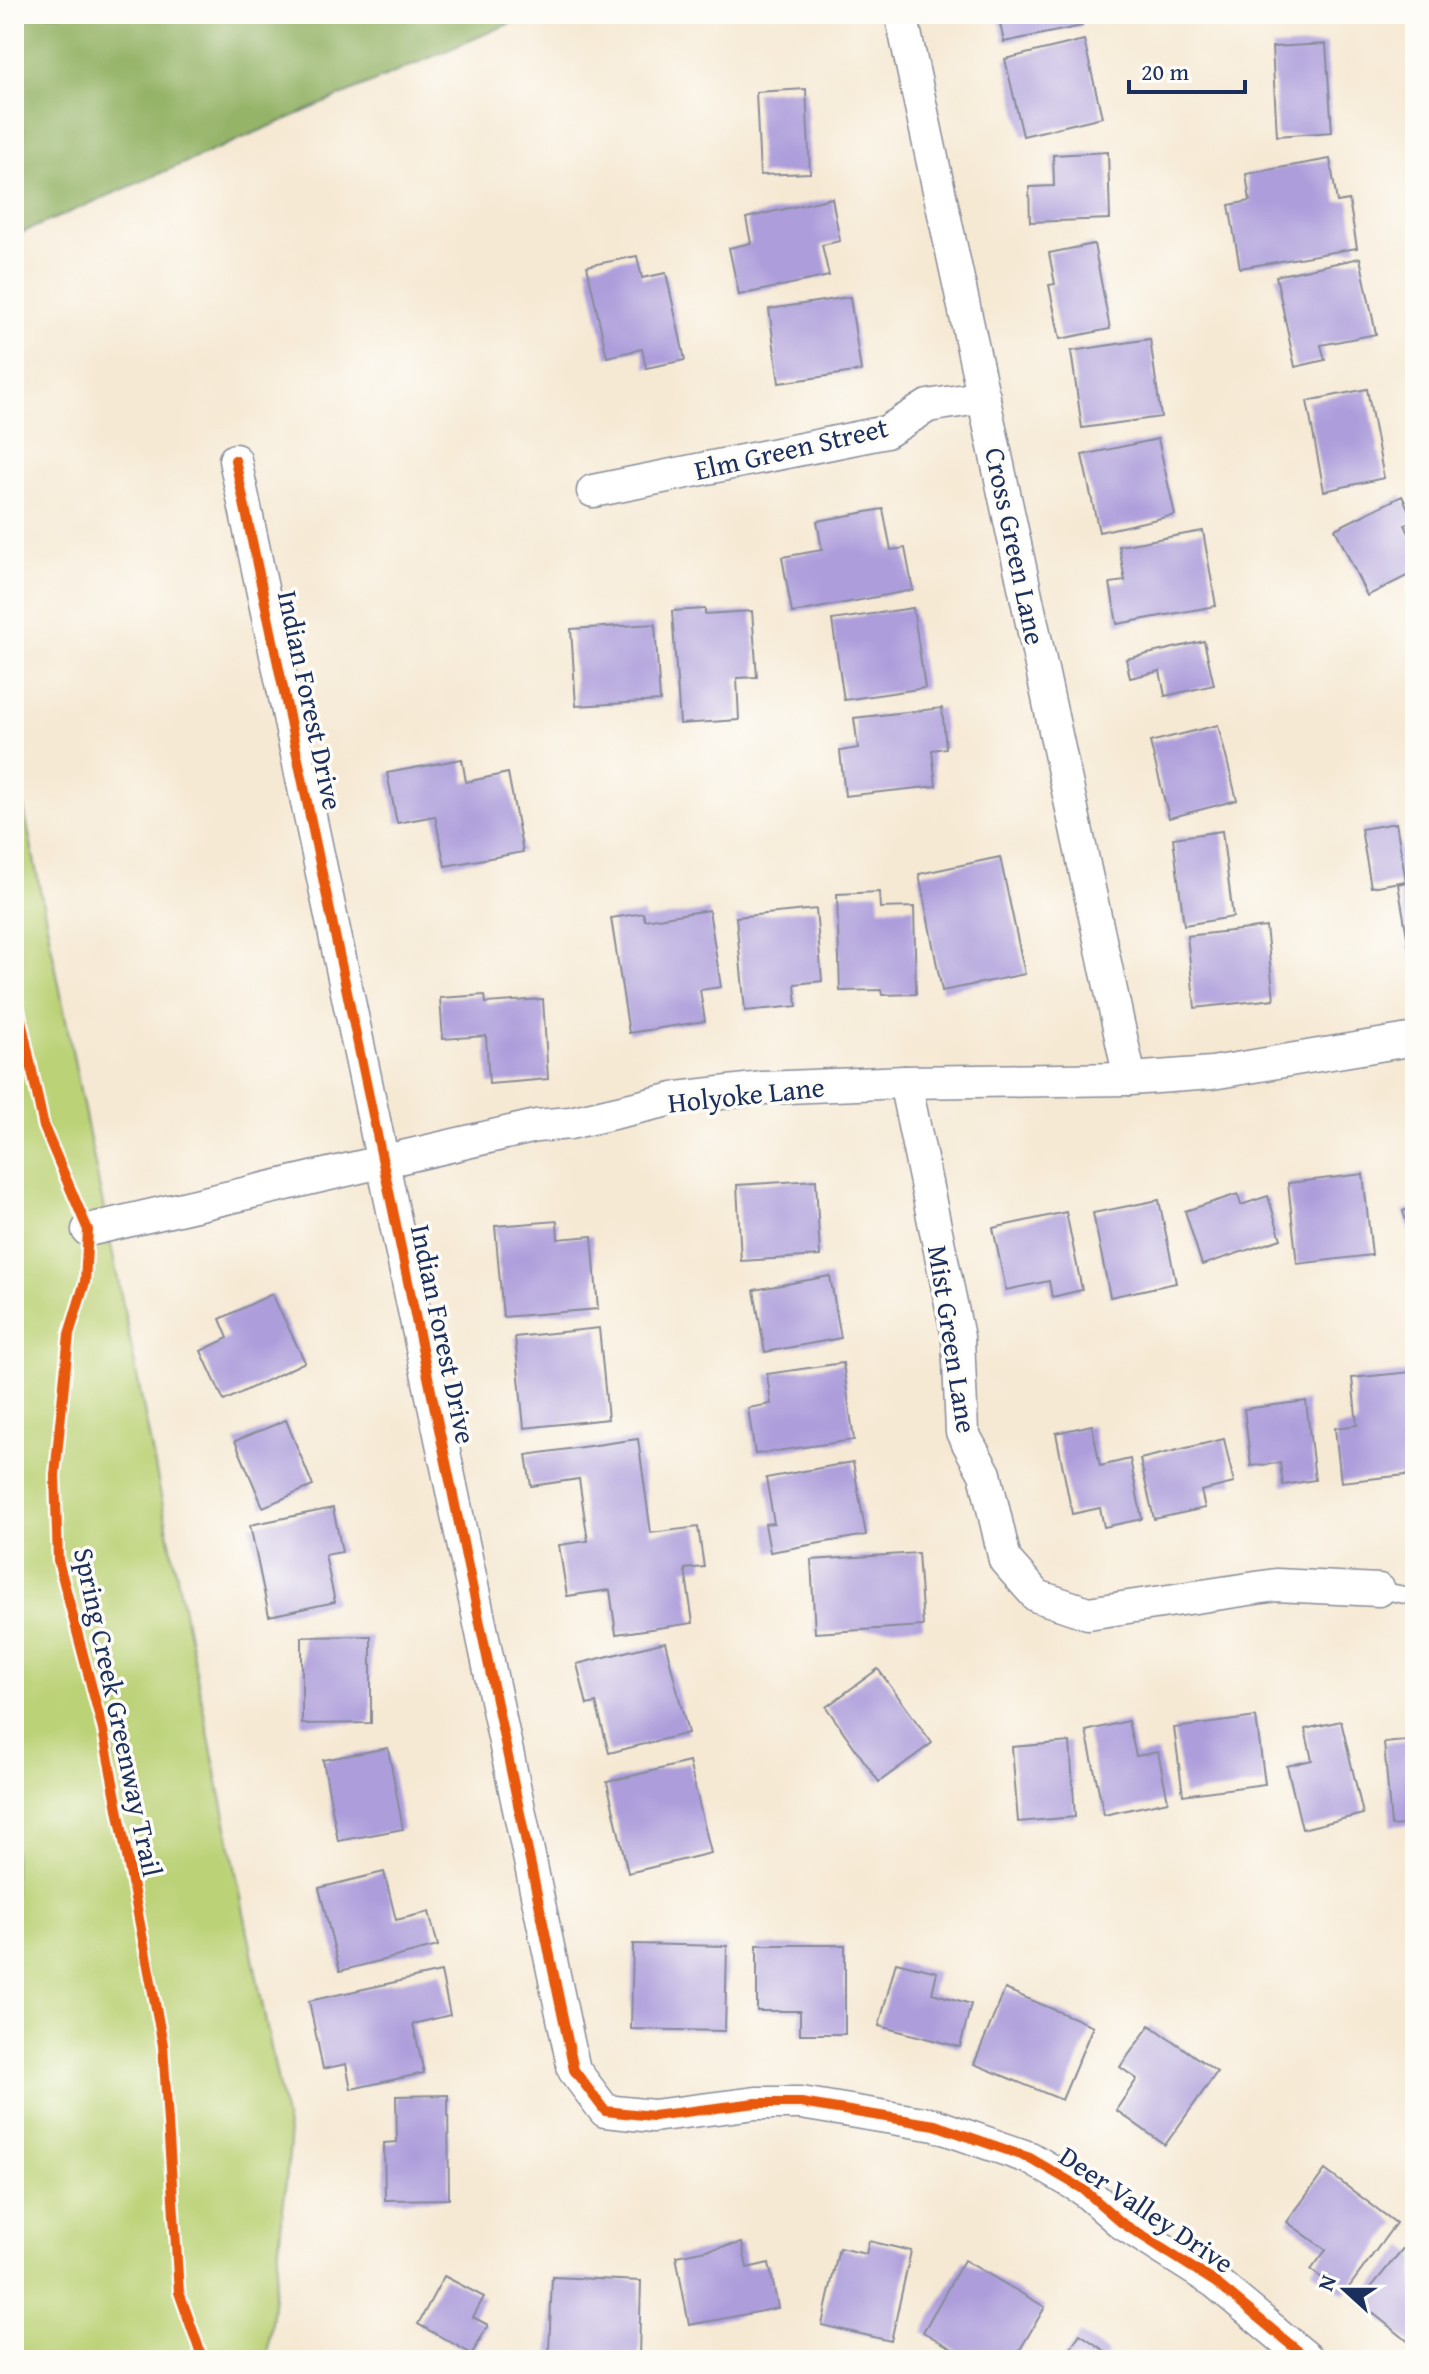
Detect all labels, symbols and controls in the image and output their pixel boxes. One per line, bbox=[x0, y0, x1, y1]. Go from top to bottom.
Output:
scale bar bbox=[1129, 44, 1245, 94]
text: 20 m bbox=[1141, 54, 1189, 89]
street label: Elm Green Street bbox=[690, 406, 892, 490]
street label: Cross Green Lane bbox=[975, 444, 1057, 648]
street label: Indian Forest Drive bbox=[268, 586, 354, 814]
street label: Holyoke Lane bbox=[666, 1065, 826, 1123]
street label: Indian Forest Drive bbox=[401, 1220, 487, 1448]
street label: Mist Green Lane bbox=[918, 1242, 988, 1436]
street label: Spring Creek Greenway Trail bbox=[64, 1544, 174, 1880]
street label: Deer Valley Drive bbox=[1052, 2135, 1242, 2283]
north arrow bbox=[1305, 2250, 1385, 2330]
text: N bbox=[1309, 2270, 1344, 2295]

